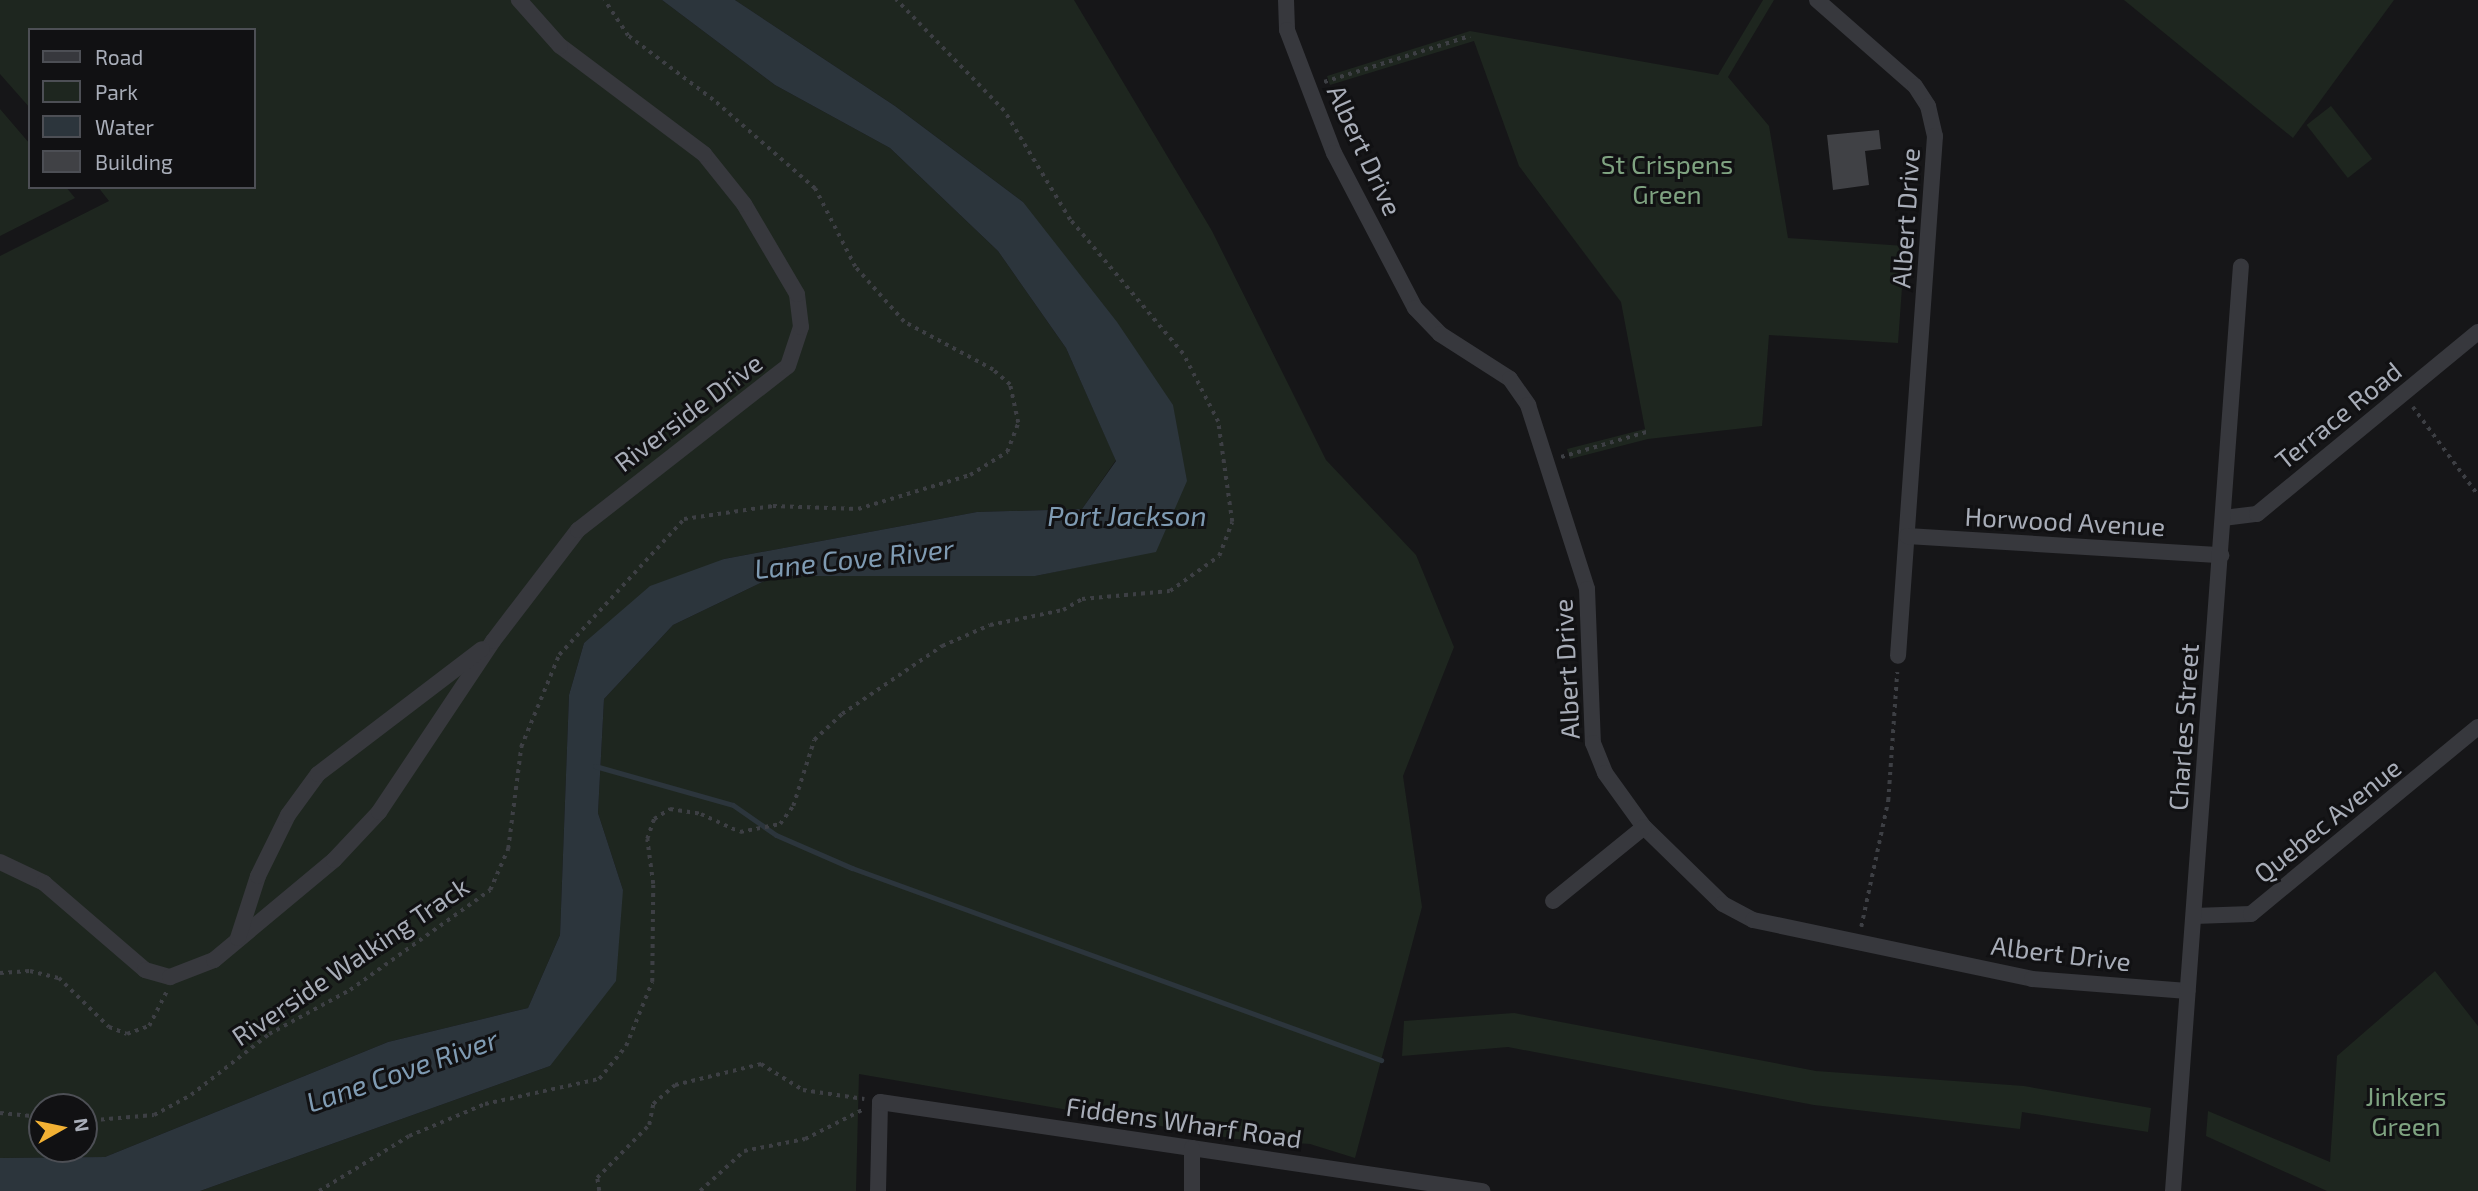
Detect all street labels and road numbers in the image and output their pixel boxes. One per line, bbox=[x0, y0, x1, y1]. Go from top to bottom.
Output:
street label: Albert Drive bbox=[1321, 80, 1409, 220]
street label: Albert Drive bbox=[1885, 147, 1925, 289]
street label: Riverside Drive bbox=[608, 346, 768, 478]
street label: Terrace Road bbox=[2269, 355, 2407, 475]
street label: Horwood Avenue bbox=[1964, 500, 2166, 542]
street label: Albert Drive bbox=[1547, 598, 1585, 740]
street label: Charles Street bbox=[2162, 642, 2204, 812]
street label: Quebec Avenue bbox=[2247, 751, 2407, 889]
street label: Riverside Walking Track bbox=[225, 870, 475, 1052]
street label: Albert Drive bbox=[1989, 929, 2133, 977]
street label: Fiddens Wharf Road bbox=[1064, 1090, 1304, 1154]

